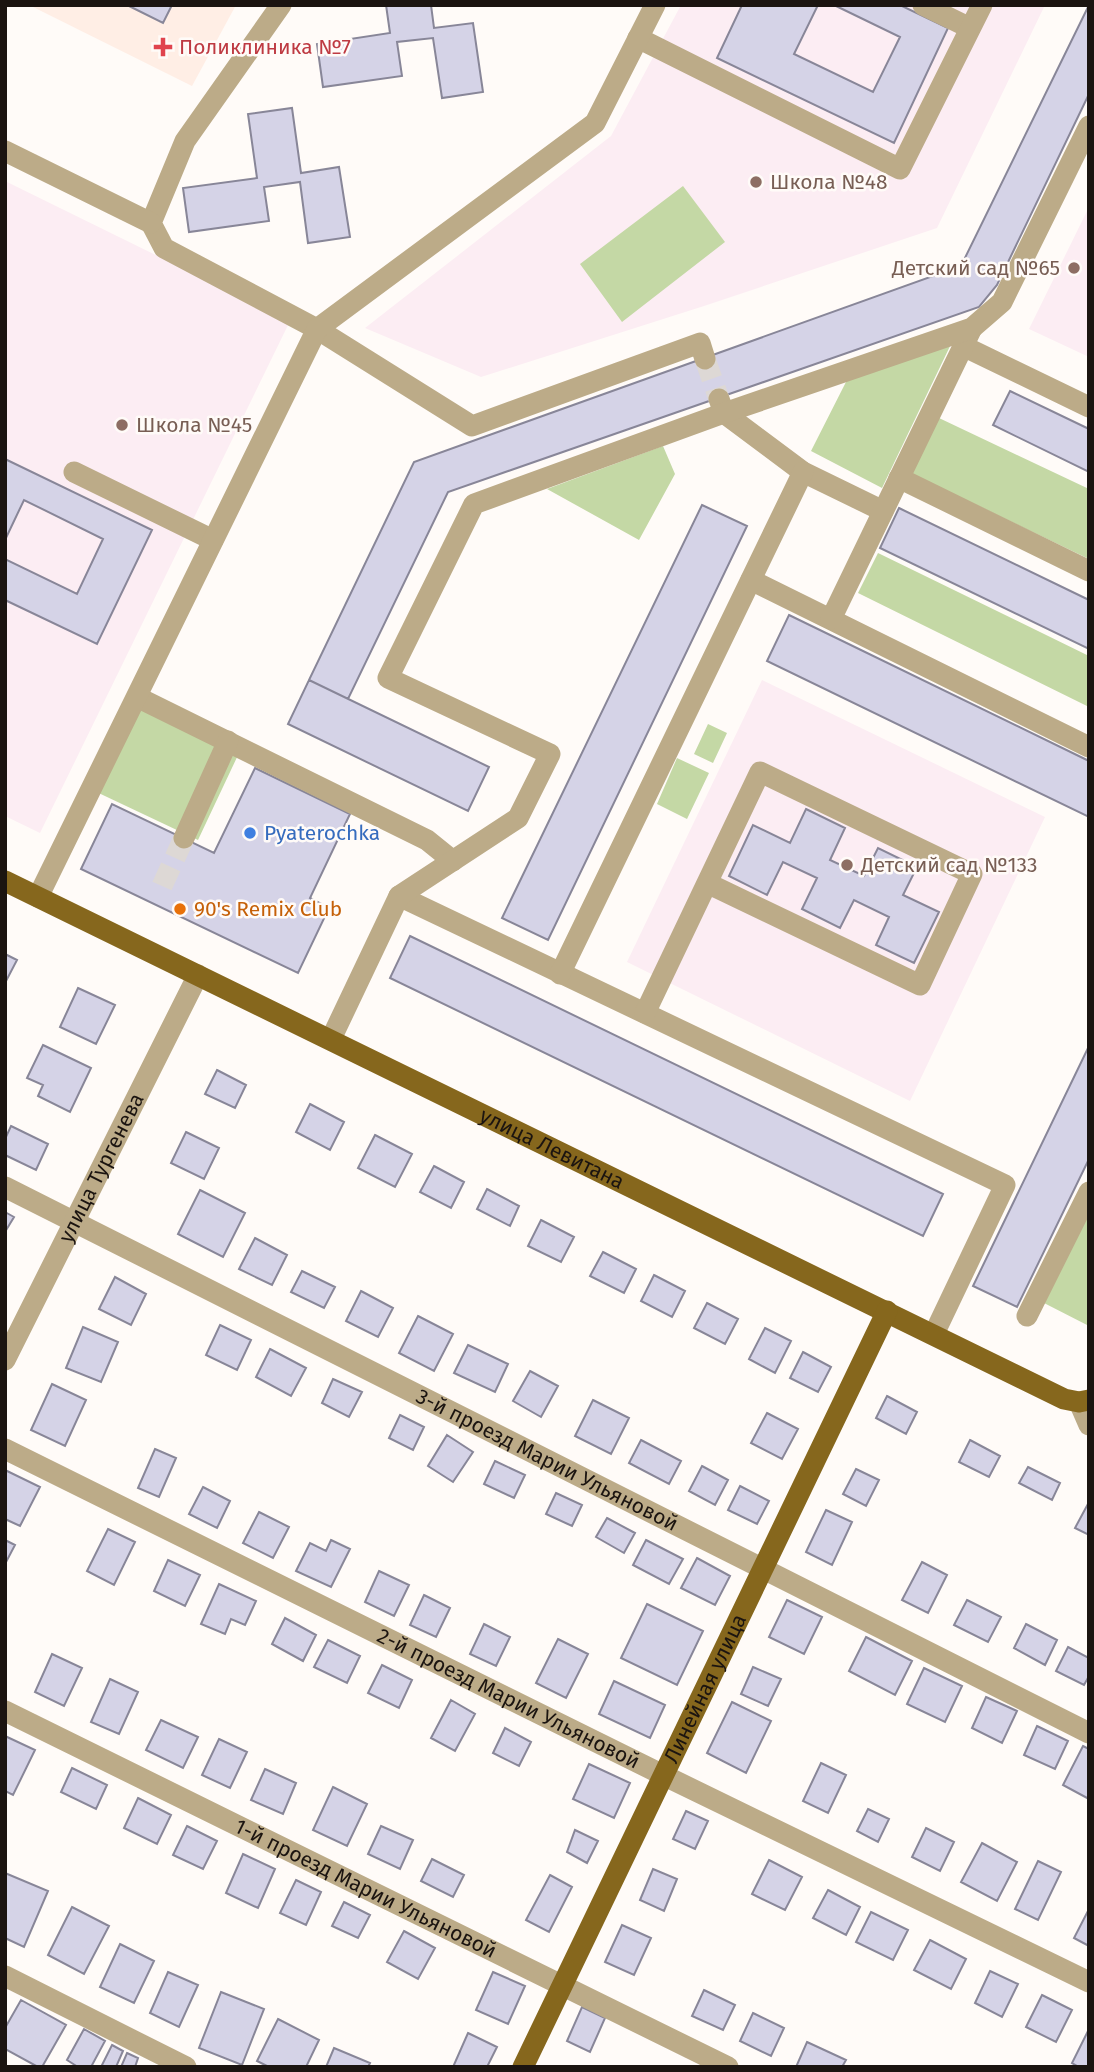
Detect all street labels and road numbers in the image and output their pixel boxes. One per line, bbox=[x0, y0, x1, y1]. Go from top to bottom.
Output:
street label: улица Тургенева bbox=[53, 1089, 150, 1247]
street label: улица Левитана bbox=[475, 1102, 629, 1195]
street label: 3-й проезд Марии Ульяновой bbox=[412, 1383, 682, 1537]
street label: Линейная улица bbox=[658, 1610, 752, 1767]
street label: 2-й проезд Марии Ульяновой bbox=[373, 1622, 644, 1774]
street label: 1-й проезд Марии Ульяновой bbox=[230, 1813, 501, 1964]

